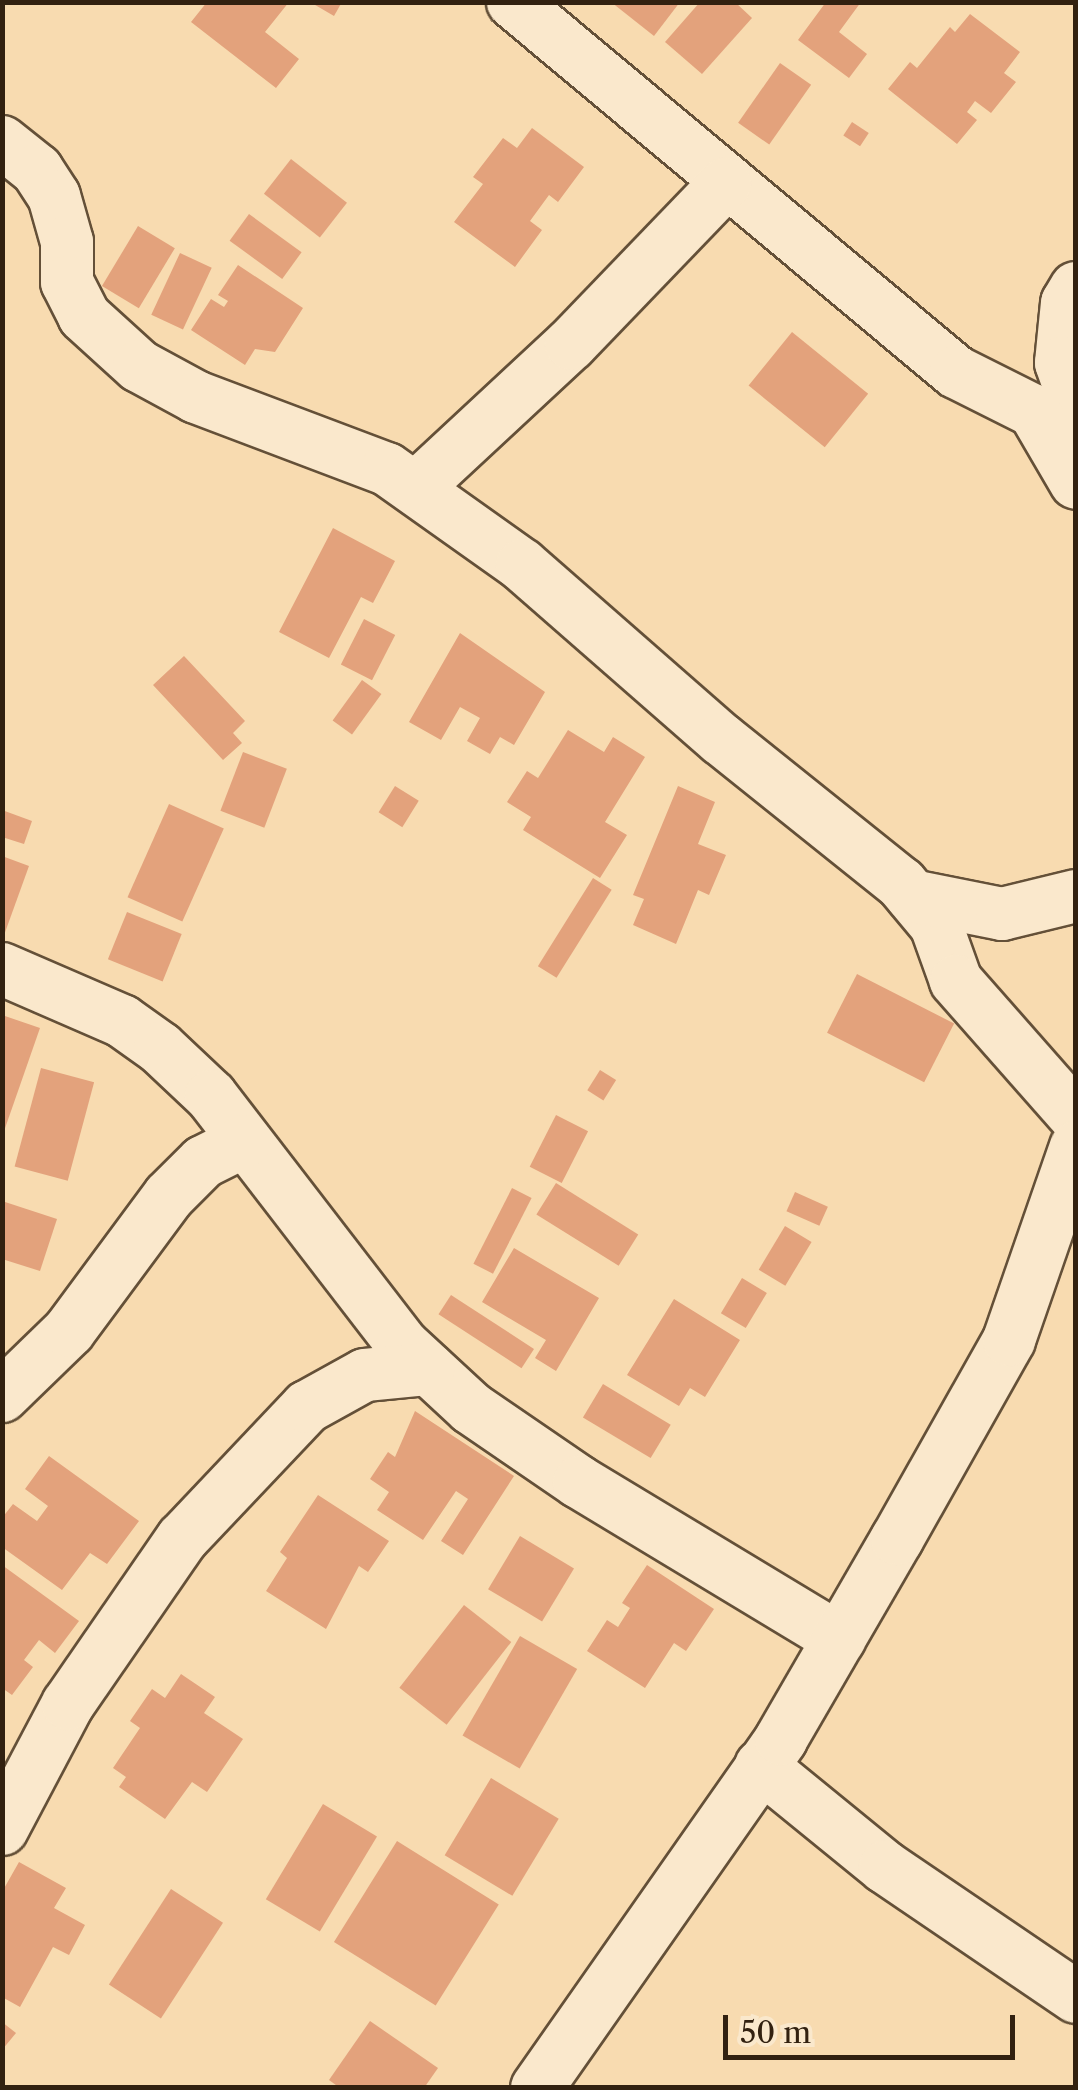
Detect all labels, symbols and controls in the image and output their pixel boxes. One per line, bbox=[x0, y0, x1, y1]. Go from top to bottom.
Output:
scale bar bbox=[728, 1995, 1020, 2057]
text: 50 m bbox=[740, 2014, 811, 2051]

